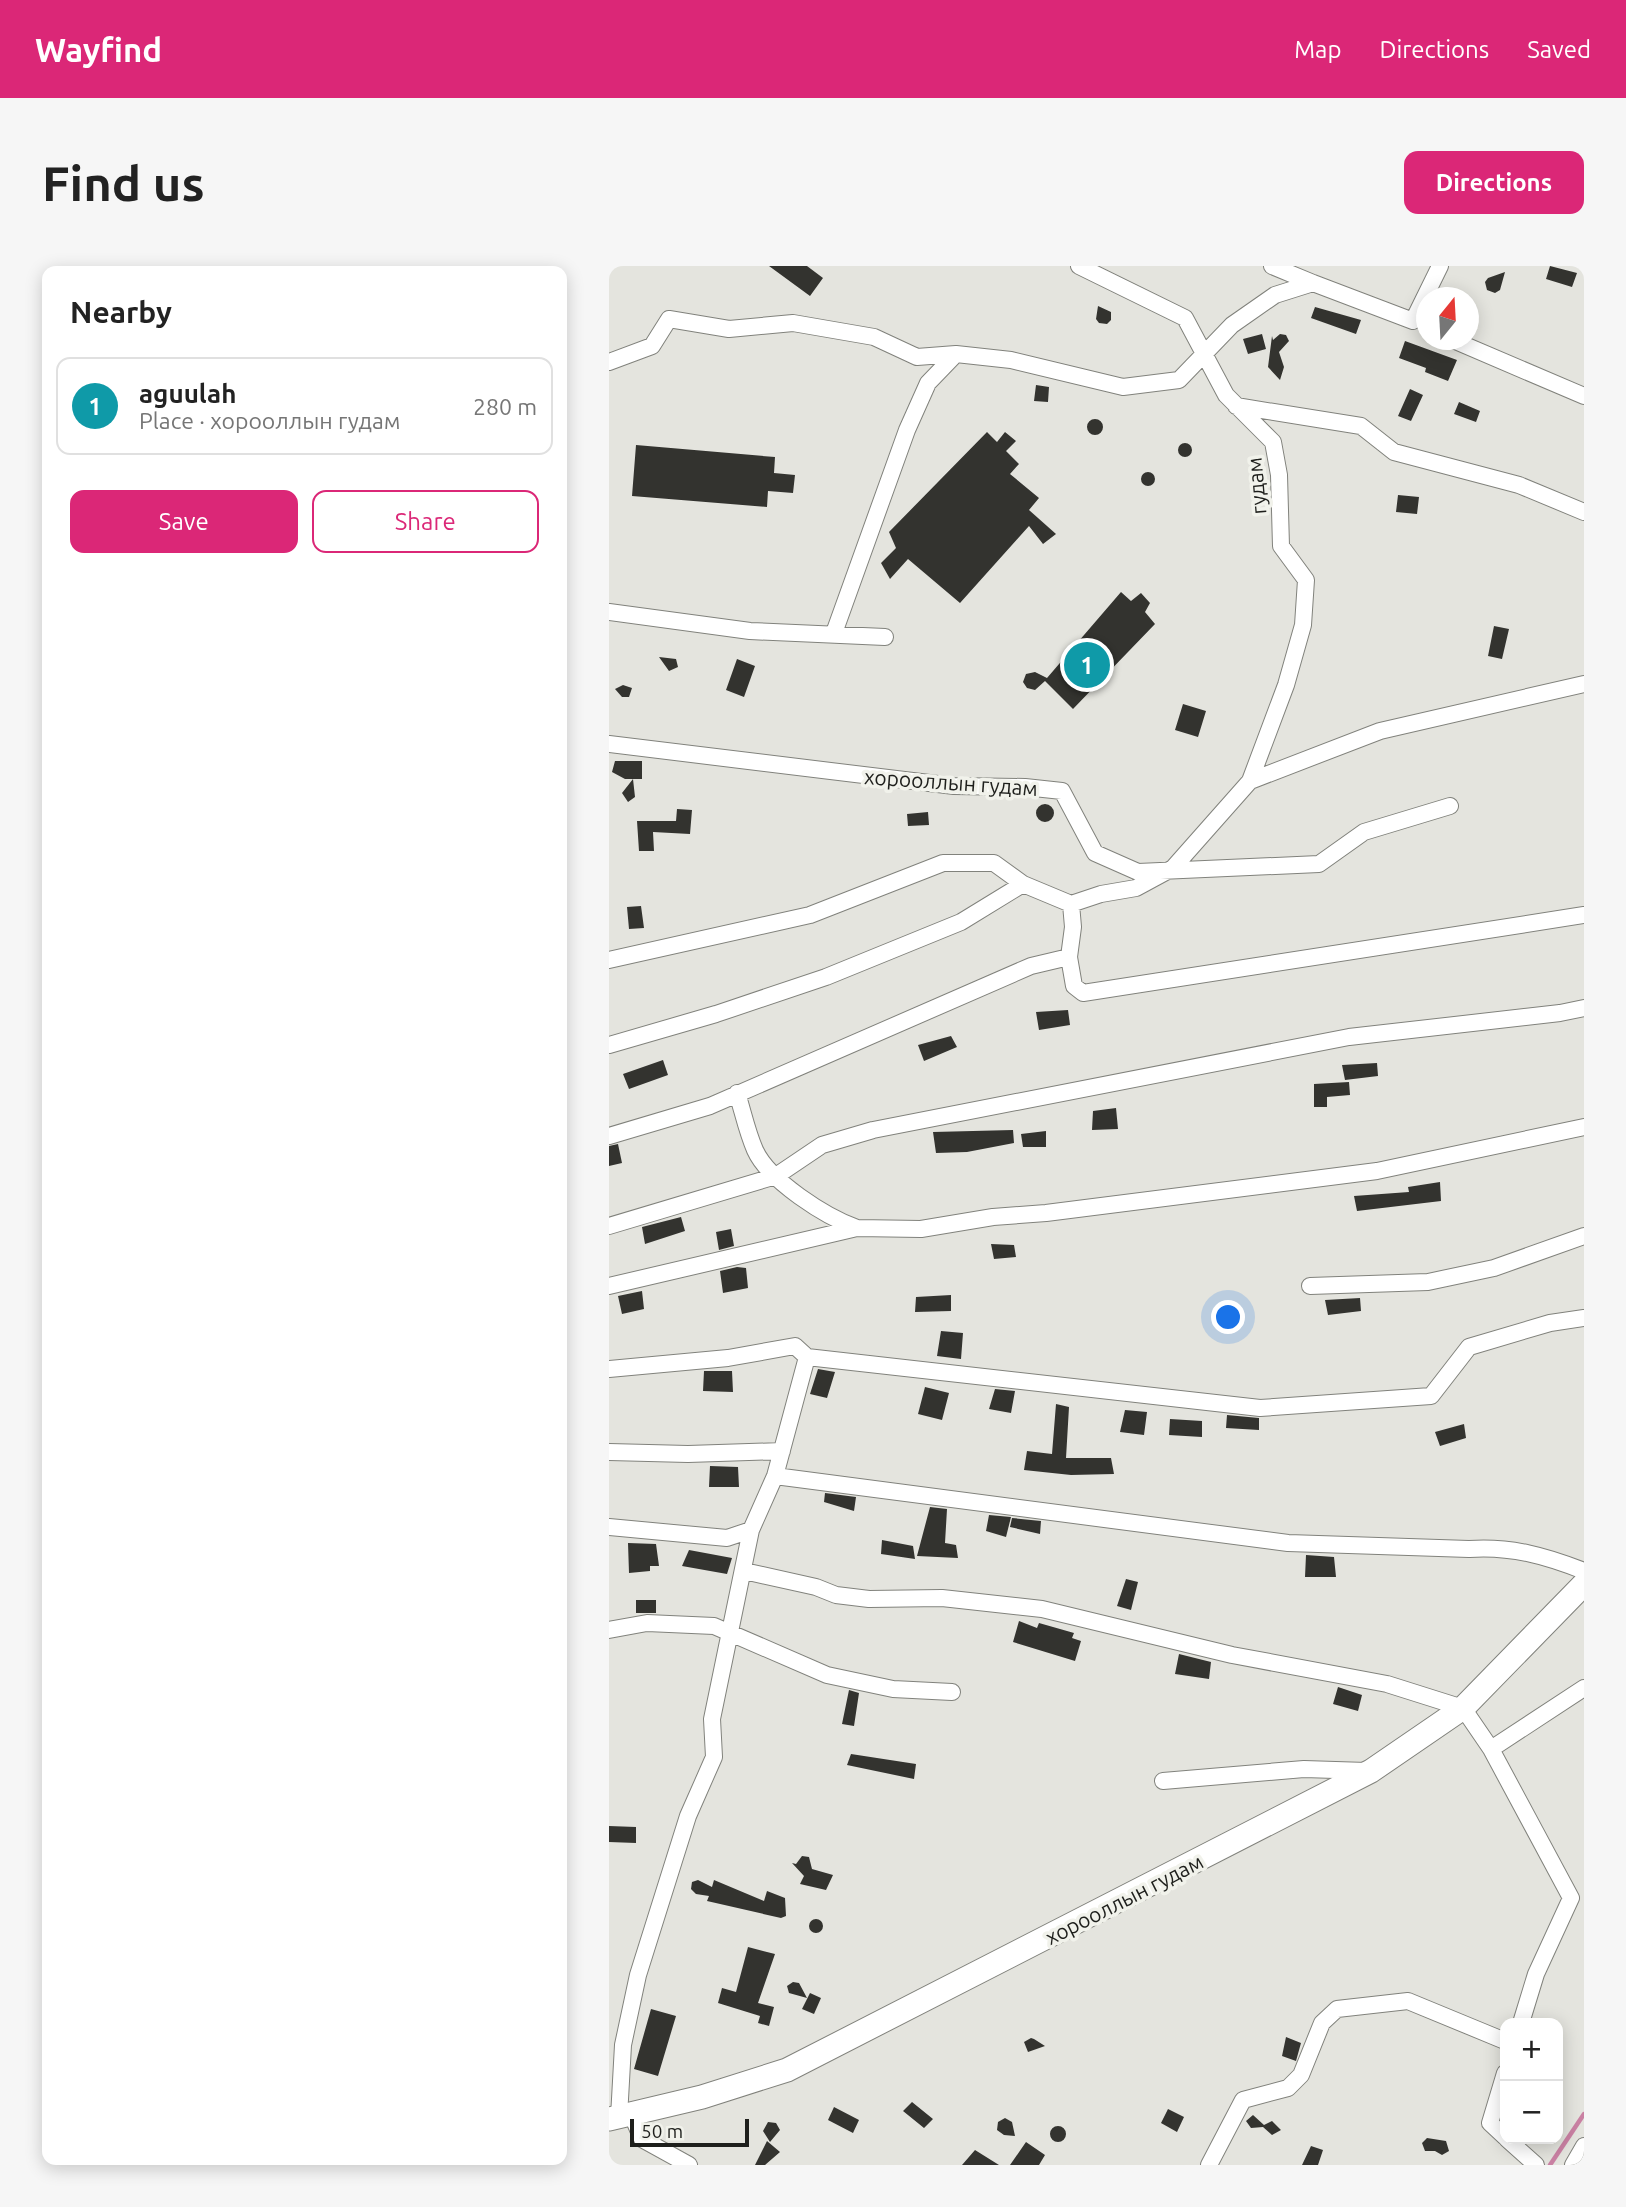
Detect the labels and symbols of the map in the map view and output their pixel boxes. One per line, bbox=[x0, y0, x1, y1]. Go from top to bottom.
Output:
north arrow bbox=[1416, 287, 1479, 350]
street label: гудам bbox=[1242, 457, 1270, 515]
pin: 1 bbox=[1064, 639, 1110, 691]
street label: хорооллын гудам bbox=[863, 764, 1039, 800]
your location bbox=[1211, 1300, 1245, 1334]
street label: хорооллын гудам bbox=[1041, 1849, 1207, 1949]
scale bar bbox=[630, 2116, 749, 2148]

